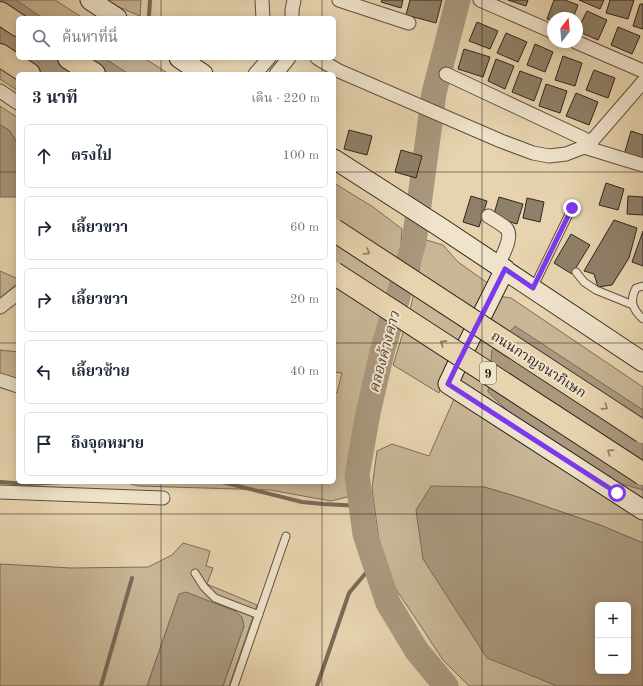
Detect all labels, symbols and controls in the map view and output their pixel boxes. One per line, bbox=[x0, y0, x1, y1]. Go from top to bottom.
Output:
north arrow bbox=[547, 12, 583, 48]
search box bbox=[16, 16, 336, 60]
icon: search bbox=[30, 27, 52, 49]
text: ค้นหาที่นี่ bbox=[62, 31, 118, 46]
text: 3 นาที bbox=[32, 90, 78, 107]
text: เดิน · 220 m bbox=[251, 92, 320, 105]
icon: ahead bbox=[33, 145, 55, 167]
text: ตรงไป bbox=[71, 149, 112, 164]
text: 100 m bbox=[282, 149, 319, 162]
route end bbox=[563, 199, 581, 217]
icon: right bbox=[33, 217, 55, 239]
text: เลี้ยวขวา bbox=[71, 221, 128, 236]
text: 60 m bbox=[290, 221, 319, 234]
one-way arrow bbox=[363, 247, 370, 255]
icon: right bbox=[33, 289, 55, 311]
text: เลี้ยวขวา bbox=[71, 293, 128, 308]
text: 20 m bbox=[290, 293, 319, 306]
water label: คลองค้างคาว bbox=[365, 308, 404, 395]
street label: ถนนกาญจนาภิเษก bbox=[488, 328, 589, 401]
one-way arrow bbox=[440, 341, 447, 348]
icon: left bbox=[33, 361, 55, 383]
road number: 9 bbox=[480, 362, 496, 384]
text: เลี้ยวซ้าย bbox=[71, 365, 130, 380]
text: 40 m bbox=[290, 365, 319, 378]
one-way arrow bbox=[601, 402, 608, 410]
icon: arrive bbox=[33, 433, 55, 455]
text: ถึงจุดหมาย bbox=[71, 437, 144, 452]
one-way arrow bbox=[607, 450, 614, 457]
route start bbox=[608, 484, 626, 502]
map controls bbox=[595, 602, 631, 674]
button: + bbox=[595, 602, 631, 638]
button: − bbox=[595, 638, 631, 674]

